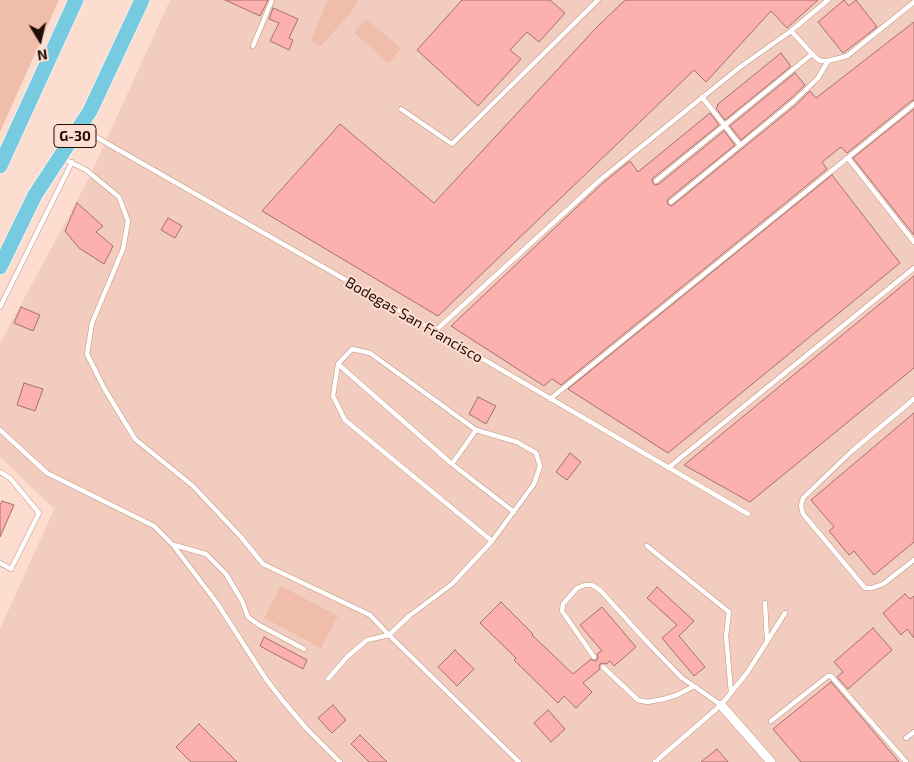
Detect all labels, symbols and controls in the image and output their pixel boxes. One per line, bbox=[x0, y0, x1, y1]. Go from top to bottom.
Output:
north arrow bbox=[15, 15, 65, 65]
text: N bbox=[36, 46, 49, 64]
road number: G-30 bbox=[54, 124, 96, 148]
street label: Bodegas San Francisco bbox=[342, 273, 486, 367]

